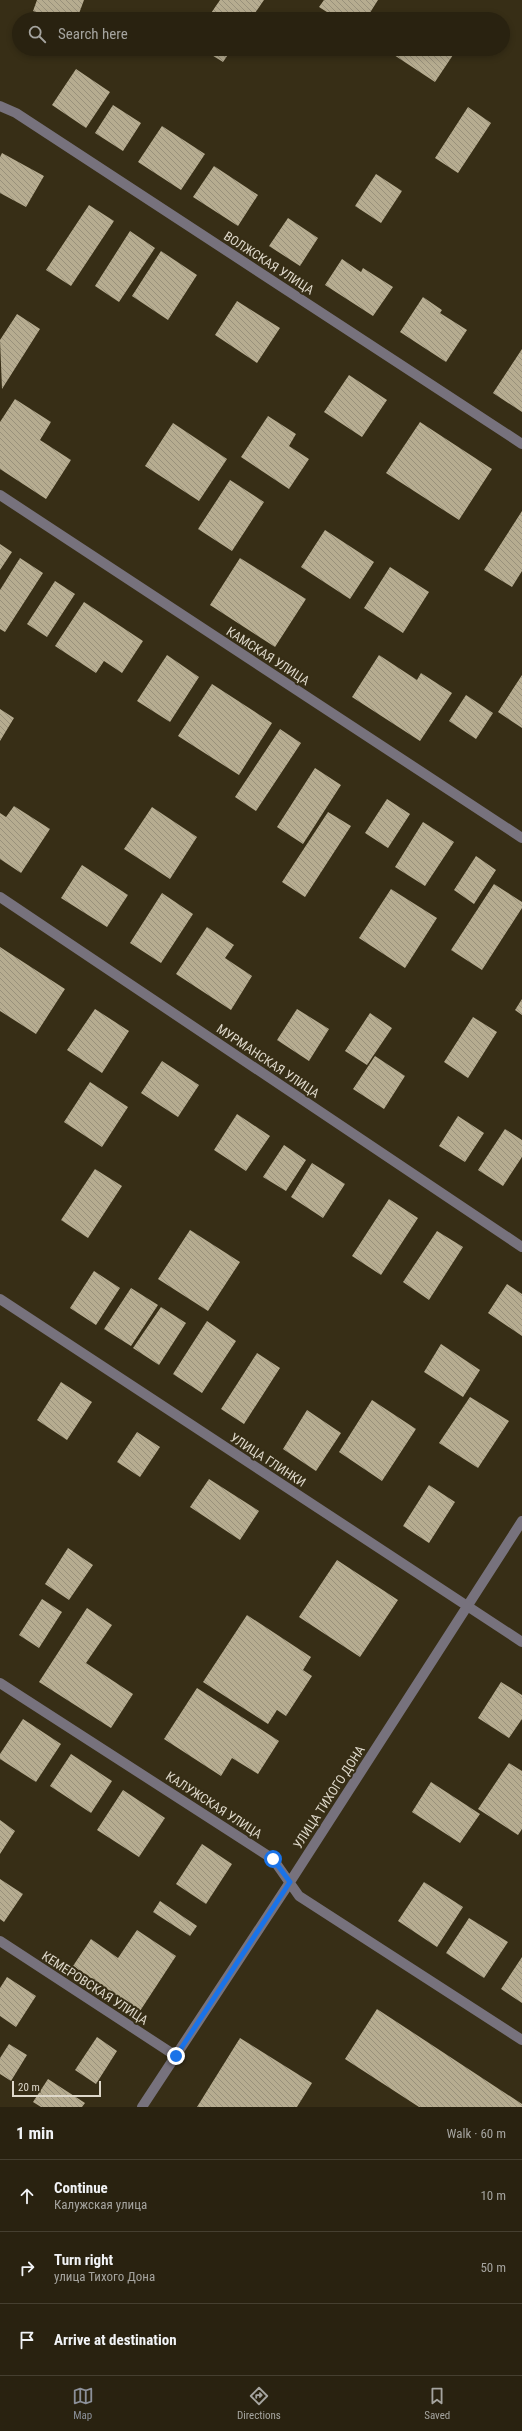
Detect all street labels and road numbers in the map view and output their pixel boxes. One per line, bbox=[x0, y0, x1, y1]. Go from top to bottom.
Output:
street label: ВОЛЖСКАЯ УЛИЦА bbox=[221, 228, 317, 298]
street label: КАМСКАЯ УЛИЦА bbox=[224, 624, 313, 689]
street label: МУРМАНСКАЯ УЛИЦА bbox=[214, 1021, 323, 1101]
street label: УЛИЦА ГЛИНКИ bbox=[227, 1430, 309, 1490]
street label: УЛИЦА ТИХОГО ДОНА bbox=[290, 1742, 368, 1851]
street label: КАЛУЖСКАЯ УЛИЦА bbox=[163, 1768, 265, 1842]
street label: КЕМЕРОВСКАЯ УЛИЦА bbox=[39, 1948, 151, 2028]

